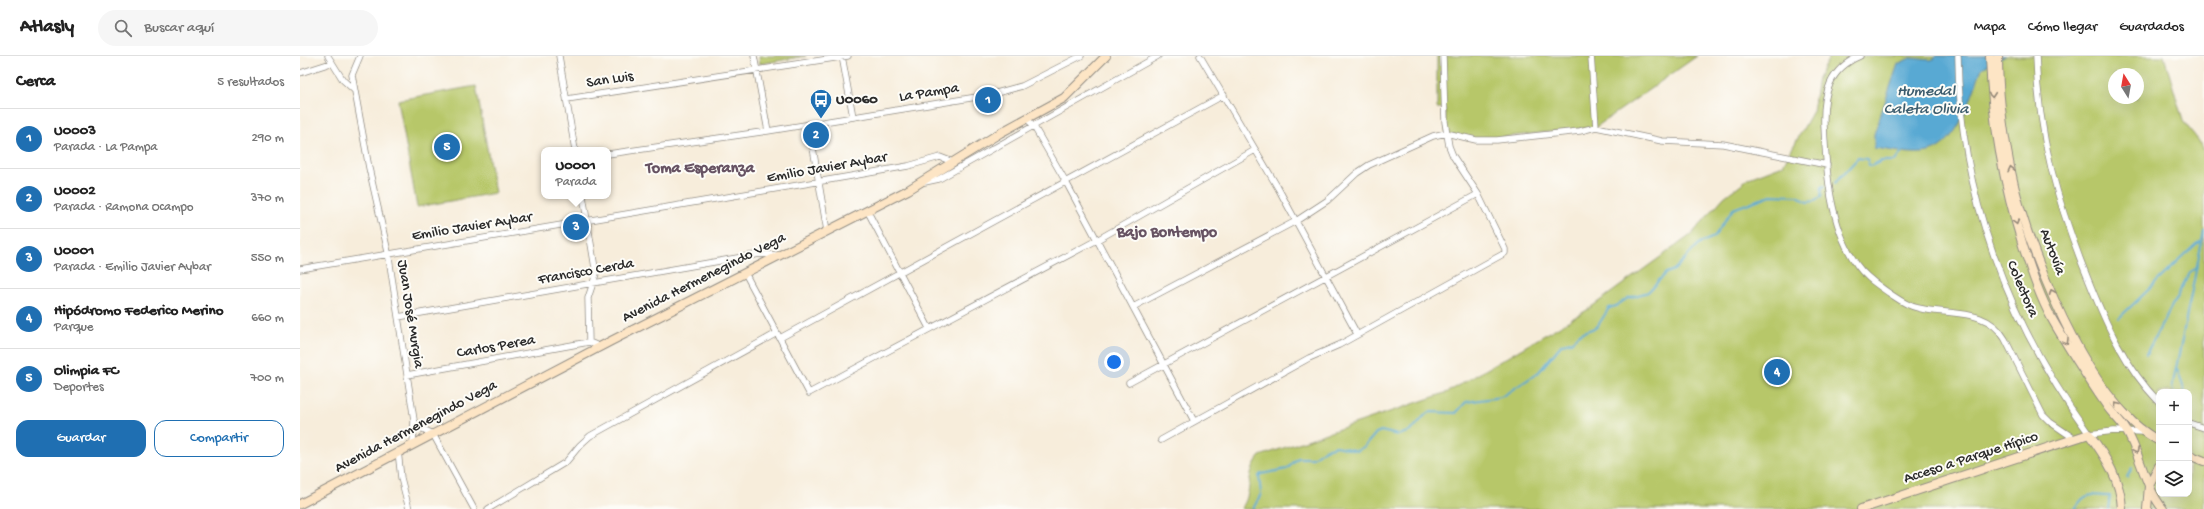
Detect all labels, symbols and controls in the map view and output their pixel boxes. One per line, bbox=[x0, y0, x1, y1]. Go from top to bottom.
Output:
search box bbox=[98, 10, 378, 46]
text: Atlasly bbox=[20, 16, 74, 39]
icon: search bbox=[112, 17, 134, 39]
text: Buscar aquí bbox=[144, 19, 214, 37]
text: Mapa bbox=[1974, 19, 2006, 36]
text: Cómo llegar bbox=[2028, 19, 2097, 36]
text: Guardados bbox=[2119, 19, 2184, 36]
street label: San Luis bbox=[585, 67, 635, 93]
north arrow bbox=[2108, 68, 2144, 104]
text: Cerca bbox=[16, 72, 55, 92]
text: 5 resultados bbox=[217, 75, 284, 90]
street label: La Pampa bbox=[898, 79, 961, 107]
water label: Humedal Caleta Olivia bbox=[1884, 83, 1969, 120]
pin: 1 bbox=[975, 85, 1001, 115]
bus stop icon: U0060 bbox=[808, 87, 834, 120]
place label: U0060 bbox=[836, 91, 878, 109]
one-way arrow bbox=[1987, 92, 1996, 98]
pin: 2 bbox=[803, 120, 829, 150]
text: U0003 bbox=[54, 122, 96, 140]
text: 1 bbox=[26, 131, 32, 146]
text: 290 m bbox=[251, 131, 284, 146]
pin: 5 bbox=[434, 132, 460, 162]
text: Parada · La Pampa bbox=[54, 140, 158, 155]
popup bbox=[541, 147, 611, 199]
street label: Emilio Javier Aybar bbox=[766, 148, 890, 187]
text: U0001 bbox=[555, 157, 596, 175]
district label: Toma Esperanza bbox=[644, 160, 755, 179]
one-way arrow bbox=[2007, 166, 2015, 173]
text: Parada bbox=[555, 175, 597, 190]
text: U0002 bbox=[54, 182, 96, 200]
text: 2 bbox=[26, 191, 32, 206]
text: 370 m bbox=[251, 191, 284, 206]
text: Parada · Ramona Ocampo bbox=[54, 200, 194, 215]
street label: Emilio Javier Aybar bbox=[411, 208, 535, 245]
pin: 3 bbox=[563, 212, 589, 242]
one-way arrow bbox=[2011, 219, 2020, 226]
district label: Bajo Bontempo bbox=[1116, 224, 1218, 243]
street label: Autovía bbox=[2035, 226, 2069, 278]
street label: Avenida Hermenegindo Vega bbox=[619, 229, 789, 327]
text: U0001 bbox=[54, 242, 94, 260]
text: 3 bbox=[26, 251, 32, 266]
text: 550 m bbox=[251, 251, 284, 266]
street label: Francisco Cerda bbox=[536, 255, 636, 289]
street label: Colectora bbox=[2002, 258, 2042, 321]
street label: Juan José Murgia bbox=[393, 259, 428, 370]
text: Parada · Emilio Javier Aybar bbox=[54, 260, 211, 275]
one-way arrow bbox=[2049, 289, 2057, 296]
text: Hipódromo Federico Merino bbox=[54, 302, 223, 320]
text: 4 bbox=[26, 311, 32, 326]
text: 660 m bbox=[251, 311, 284, 326]
text: Parque bbox=[54, 320, 94, 335]
street label: Carlos Perea bbox=[455, 331, 537, 363]
one-way arrow bbox=[2061, 338, 2068, 345]
your location bbox=[1104, 352, 1124, 372]
pin: 4 bbox=[1764, 357, 1790, 387]
text: Olimpia FC bbox=[54, 362, 119, 380]
text: 5 bbox=[26, 371, 32, 386]
text: 700 m bbox=[250, 371, 284, 386]
street label: Avenida Hermenegindo Vega bbox=[332, 376, 501, 477]
text: Deportes bbox=[54, 380, 104, 395]
map controls bbox=[2156, 389, 2192, 497]
button: + bbox=[2156, 389, 2192, 425]
one-way arrow bbox=[2115, 402, 2122, 409]
button: Guardar bbox=[16, 420, 146, 457]
button: Compartir bbox=[154, 420, 284, 457]
button: − bbox=[2156, 425, 2192, 461]
street label: Acceso a Parque Hípico bbox=[1902, 428, 2041, 488]
one-way arrow bbox=[2131, 446, 2139, 454]
button: layers bbox=[2156, 461, 2192, 497]

